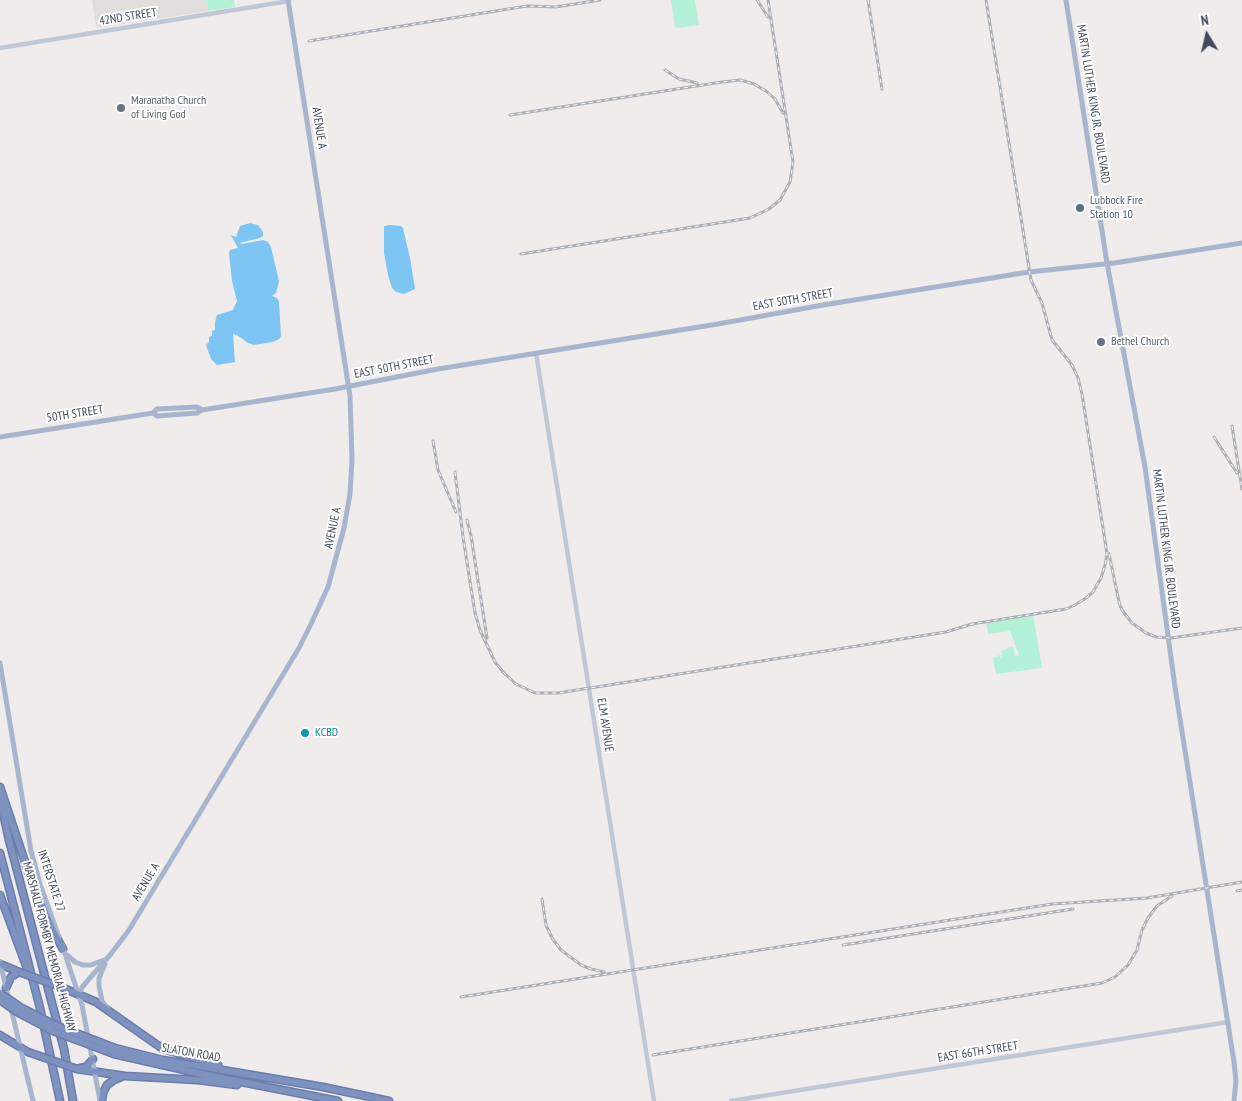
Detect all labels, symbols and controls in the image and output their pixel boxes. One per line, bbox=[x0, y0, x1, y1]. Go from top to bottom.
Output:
street label: 42ND STREET bbox=[98, 5, 158, 29]
north arrow bbox=[1182, 10, 1232, 60]
text: N bbox=[1200, 11, 1210, 30]
street label: MARTIN LUTHER KING JR. BOULEVARD bbox=[1073, 24, 1113, 184]
place label: Maranatha Church of Living God bbox=[131, 94, 206, 122]
marker: Maranatha Church of Living God bbox=[115, 102, 127, 114]
street label: AVENUE A bbox=[309, 106, 329, 150]
place label: Lubbock Fire Station 10 bbox=[1090, 194, 1143, 222]
marker: Lubbock Fire Station 10 bbox=[1074, 202, 1086, 214]
street label: EAST 50TH STREET bbox=[752, 286, 834, 314]
place label: Bethel Church bbox=[1111, 335, 1169, 349]
marker: Bethel Church bbox=[1095, 336, 1107, 348]
street label: EAST 50TH STREET bbox=[353, 352, 435, 382]
street label: 50TH STREET bbox=[46, 402, 104, 426]
street label: MARTIN LUTHER KING JR. BOULEVARD bbox=[1149, 468, 1183, 630]
street label: AVENUE A bbox=[322, 506, 344, 550]
street label: ELM AVENUE bbox=[594, 697, 616, 753]
place label: KCBD bbox=[315, 726, 338, 740]
marker: KCBD bbox=[299, 727, 311, 739]
street label: INTERSTATE 27 bbox=[34, 848, 68, 914]
street label: MARSHALL FORMBY MEMORIAL HIGHWAY bbox=[19, 860, 79, 1034]
street label: AVENUE A bbox=[129, 860, 163, 904]
street label: EAST 66TH STREET bbox=[937, 1039, 1019, 1065]
street label: SLATON ROAD bbox=[160, 1041, 222, 1065]

